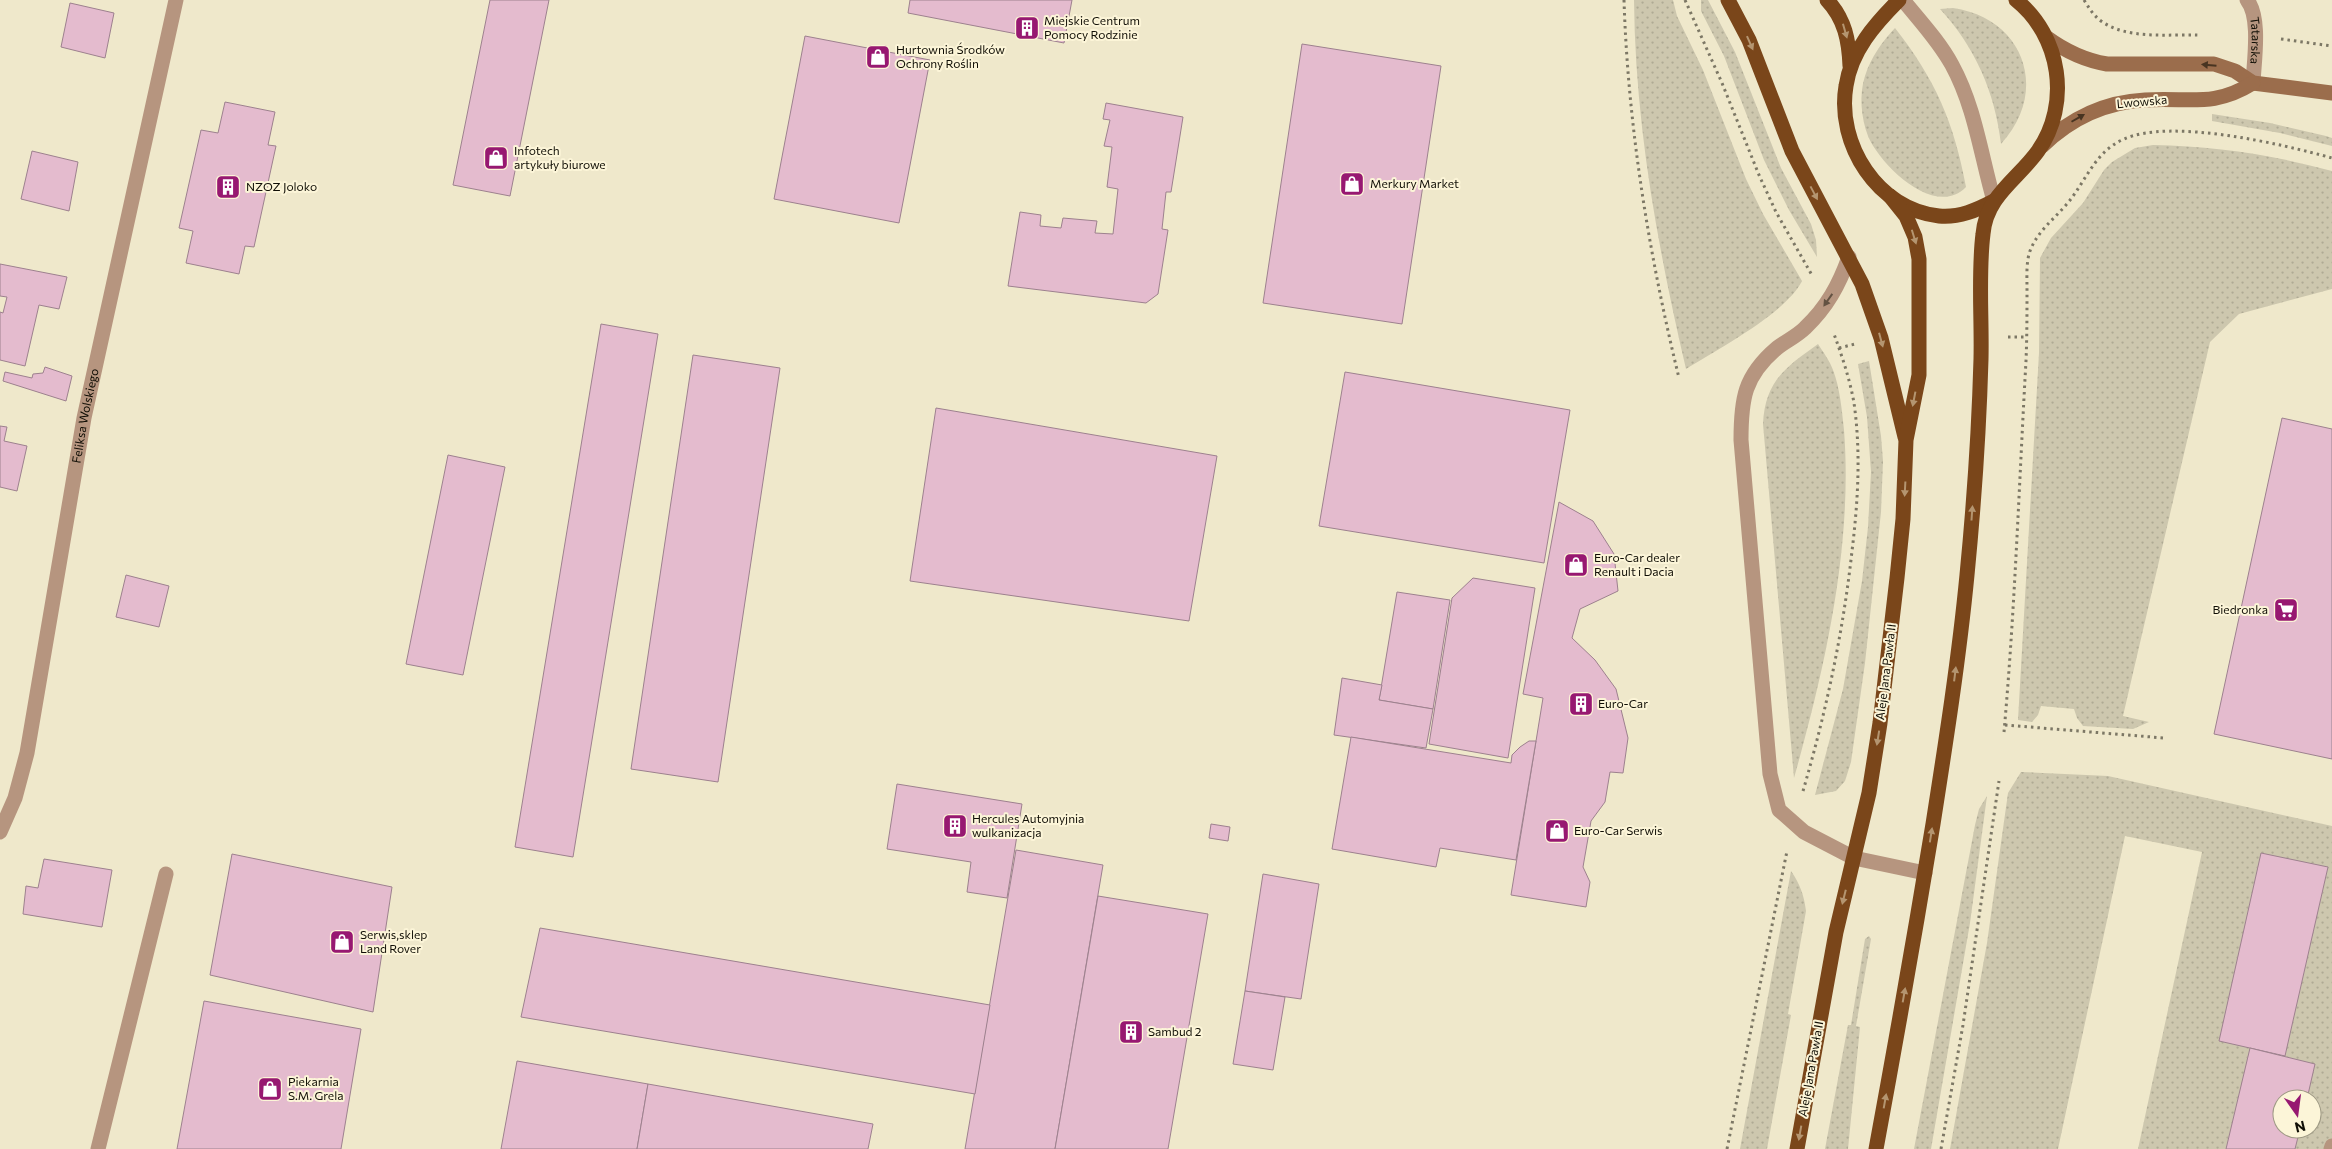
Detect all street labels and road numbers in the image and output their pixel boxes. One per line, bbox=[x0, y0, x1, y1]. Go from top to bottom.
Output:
street label: Tatarska bbox=[2248, 16, 2264, 65]
street label: Lwowska bbox=[2116, 92, 2168, 110]
street label: Feliksa Wolskiego bbox=[68, 367, 101, 464]
street label: Aleje Jana Pawła II bbox=[1872, 623, 1899, 721]
street label: Aleje Jana Pawła II bbox=[1795, 1020, 1826, 1118]

